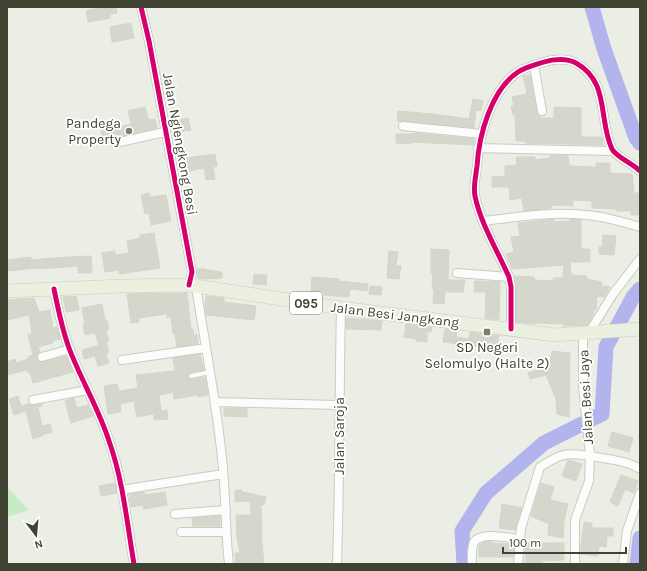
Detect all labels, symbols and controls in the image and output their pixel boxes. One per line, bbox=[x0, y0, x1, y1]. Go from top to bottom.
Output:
street label: Jalan Nglengkong Besi bbox=[159, 71, 201, 217]
place label: Pandega Property bbox=[66, 115, 121, 148]
marker: Pandega Property bbox=[124, 126, 134, 136]
road number: 095 bbox=[290, 292, 322, 314]
street label: Jalan Besi Jangkang bbox=[330, 299, 460, 331]
marker: SD Negeri Selomulyo (Halte 2) bbox=[482, 327, 492, 337]
place label: SD Negeri Selomulyo (Halte 2) bbox=[424, 339, 550, 372]
street label: Jalan Besi Jaya bbox=[575, 349, 597, 445]
street label: Jalan Saroja bbox=[331, 397, 348, 475]
north arrow bbox=[16, 515, 56, 555]
scale bar bbox=[503, 529, 626, 555]
text: 100 m bbox=[509, 536, 541, 550]
text: N bbox=[33, 537, 44, 551]

